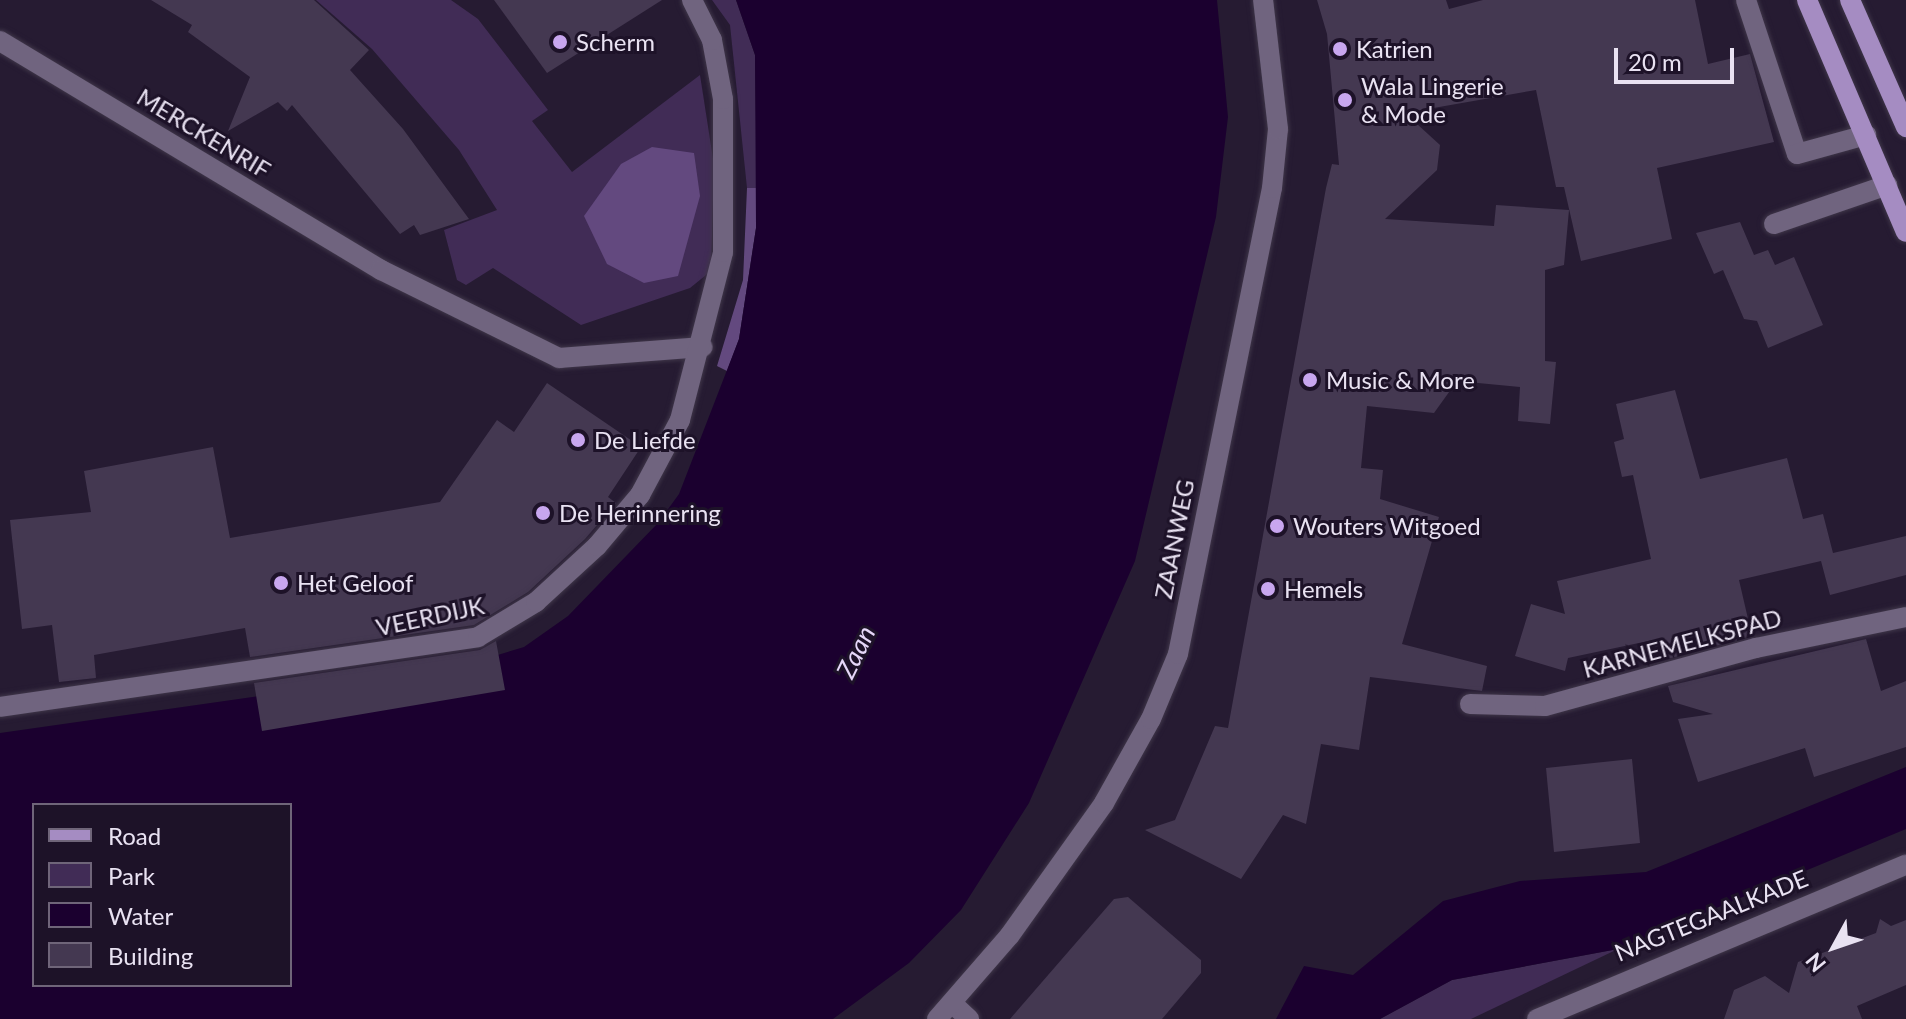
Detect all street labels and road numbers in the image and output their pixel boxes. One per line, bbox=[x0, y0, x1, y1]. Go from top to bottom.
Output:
street label: MERCKENRIF bbox=[132, 82, 276, 184]
street label: ZAANWEG bbox=[1148, 477, 1200, 601]
street label: VEERDIJK bbox=[373, 590, 487, 642]
street label: KARNEMELKSPAD bbox=[1580, 603, 1784, 683]
street label: NAGTEGAALKADE bbox=[1610, 863, 1812, 967]

